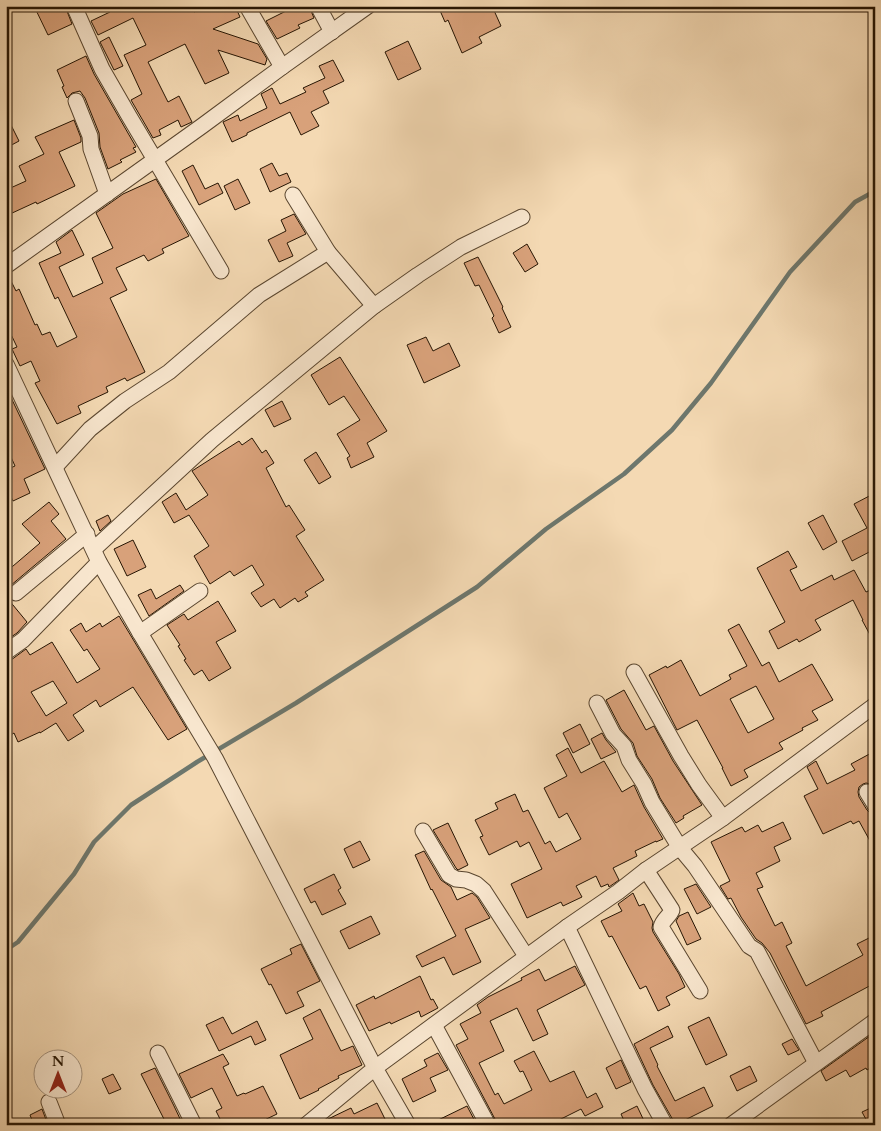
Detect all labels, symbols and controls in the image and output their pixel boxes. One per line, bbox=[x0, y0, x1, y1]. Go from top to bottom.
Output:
north arrow bbox=[32, 1048, 82, 1098]
text: N bbox=[52, 1052, 64, 1071]

